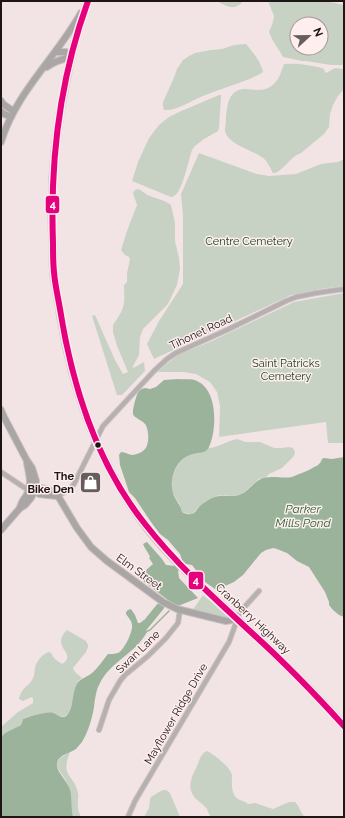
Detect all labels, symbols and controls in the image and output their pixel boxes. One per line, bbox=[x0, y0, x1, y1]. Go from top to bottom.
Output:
north arrow bbox=[289, 16, 329, 56]
text: N bbox=[310, 26, 325, 39]
line badge: 4 bbox=[45, 195, 60, 214]
text: 4 bbox=[50, 198, 56, 211]
park label: Centre Cemetery bbox=[205, 235, 293, 248]
street label: Tihonet Road bbox=[168, 312, 235, 352]
park label: Saint Patricks Cemetery bbox=[252, 357, 320, 383]
unlabelled marker bbox=[93, 440, 103, 450]
shop icon: The Bike Den bbox=[77, 469, 103, 495]
place label: The Bike Den bbox=[28, 470, 74, 496]
water label: Parker Mills Pond bbox=[275, 502, 332, 530]
street label: Elm Street bbox=[114, 551, 165, 593]
line badge: 4 bbox=[188, 571, 204, 590]
text: 4 bbox=[193, 574, 199, 587]
street label: Cranberry Highway bbox=[213, 581, 293, 657]
street label: Swan Lane bbox=[113, 628, 163, 676]
street label: Mayflower Ridge Drive bbox=[142, 661, 211, 767]

